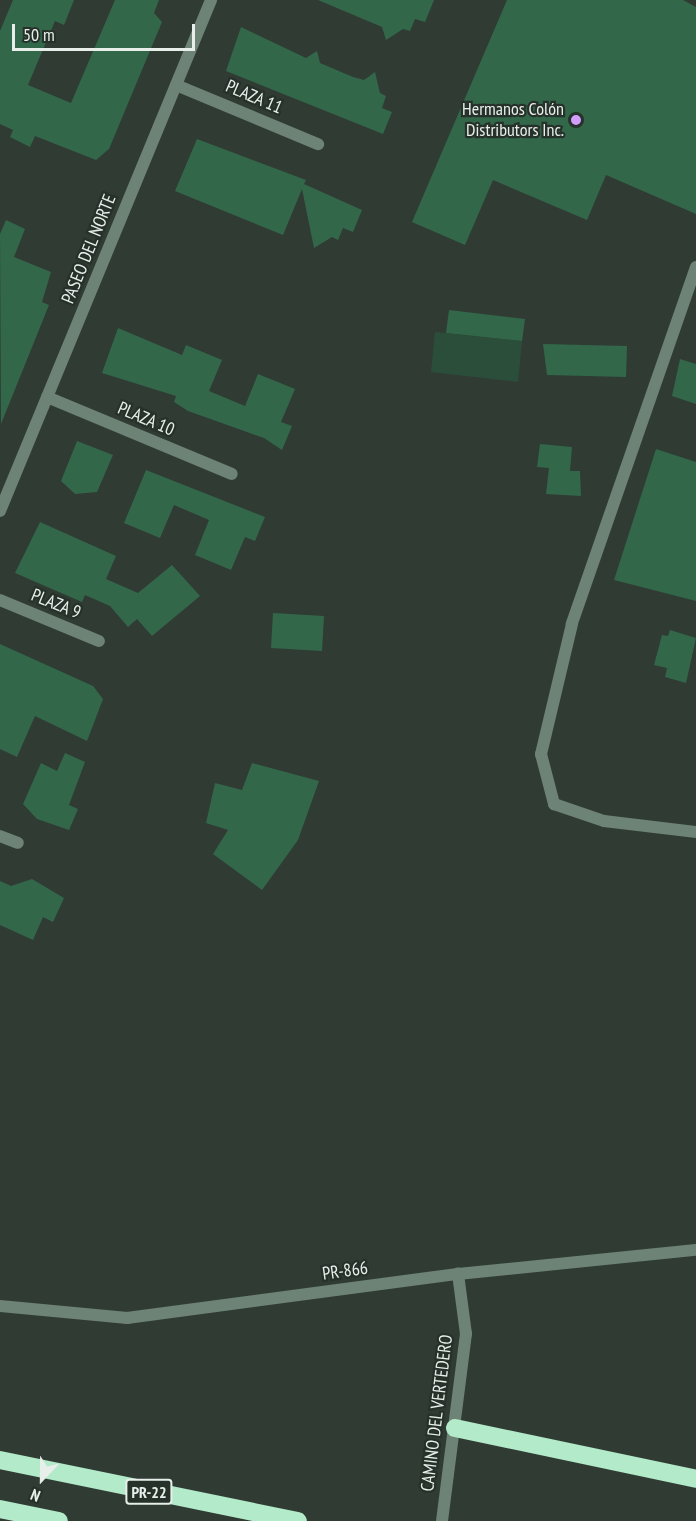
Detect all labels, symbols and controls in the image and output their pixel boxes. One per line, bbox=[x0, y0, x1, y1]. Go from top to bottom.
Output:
scale bar bbox=[15, 12, 198, 50]
text: 50 m bbox=[23, 23, 55, 46]
street label: PLAZA 11 bbox=[222, 75, 286, 119]
place label: Hermanos Colón Distributors Inc. bbox=[462, 99, 564, 142]
marker: Hermanos Colón Distributors Inc. bbox=[569, 113, 583, 127]
street label: PASEO DEL NORTE bbox=[57, 191, 121, 307]
street label: PLAZA 10 bbox=[114, 397, 178, 441]
street label: PLAZA 9 bbox=[28, 584, 84, 624]
street label: PR-866 bbox=[321, 1257, 369, 1285]
street label: CAMINO DEL VERTEDERO bbox=[417, 1333, 457, 1493]
north arrow bbox=[12, 1449, 72, 1509]
road number: PR-22 bbox=[125, 1479, 173, 1505]
text: N bbox=[28, 1485, 43, 1507]

